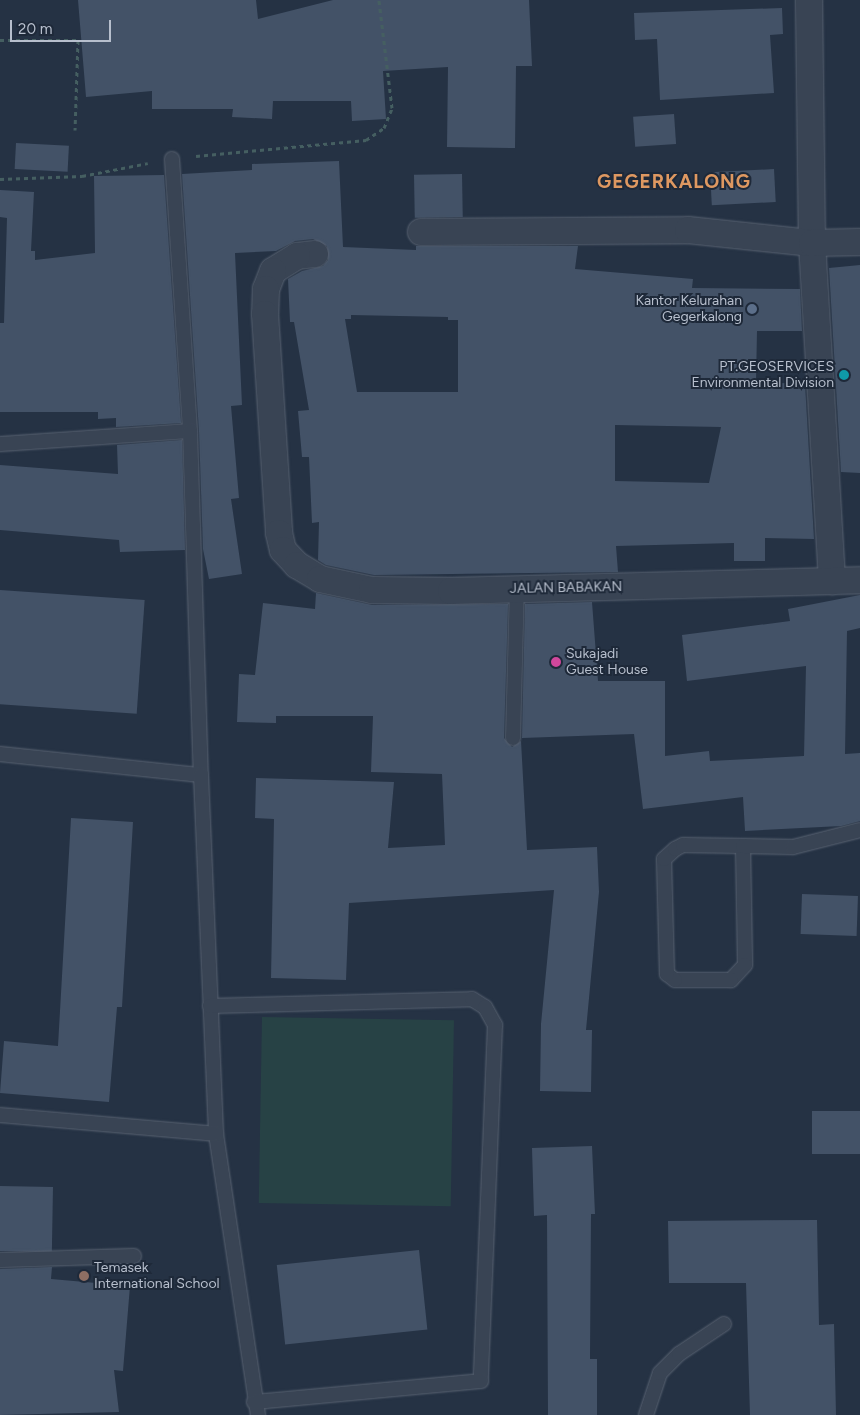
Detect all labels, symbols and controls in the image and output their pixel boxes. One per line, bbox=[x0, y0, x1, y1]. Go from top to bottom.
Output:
scale bar bbox=[12, 10, 114, 42]
text: 20 m bbox=[18, 20, 52, 38]
district label: GEGERKALONG bbox=[596, 171, 752, 193]
place label: Kantor Kelurahan Gegerkalong bbox=[635, 293, 742, 326]
marker: Kantor Kelurahan Gegerkalong bbox=[746, 303, 758, 315]
place label: PT.GEOSERVICES Environmental Division bbox=[691, 359, 834, 392]
marker: PT.GEOSERVICES Environmental Division bbox=[838, 369, 850, 381]
street label: JALAN BABAKAN bbox=[510, 579, 622, 597]
place label: Sukajadi Guest House bbox=[566, 646, 648, 679]
marker: Sukajadi Guest House bbox=[550, 656, 562, 668]
place label: Temasek International School bbox=[94, 1260, 220, 1292]
marker: Temasek International School bbox=[78, 1270, 90, 1282]

